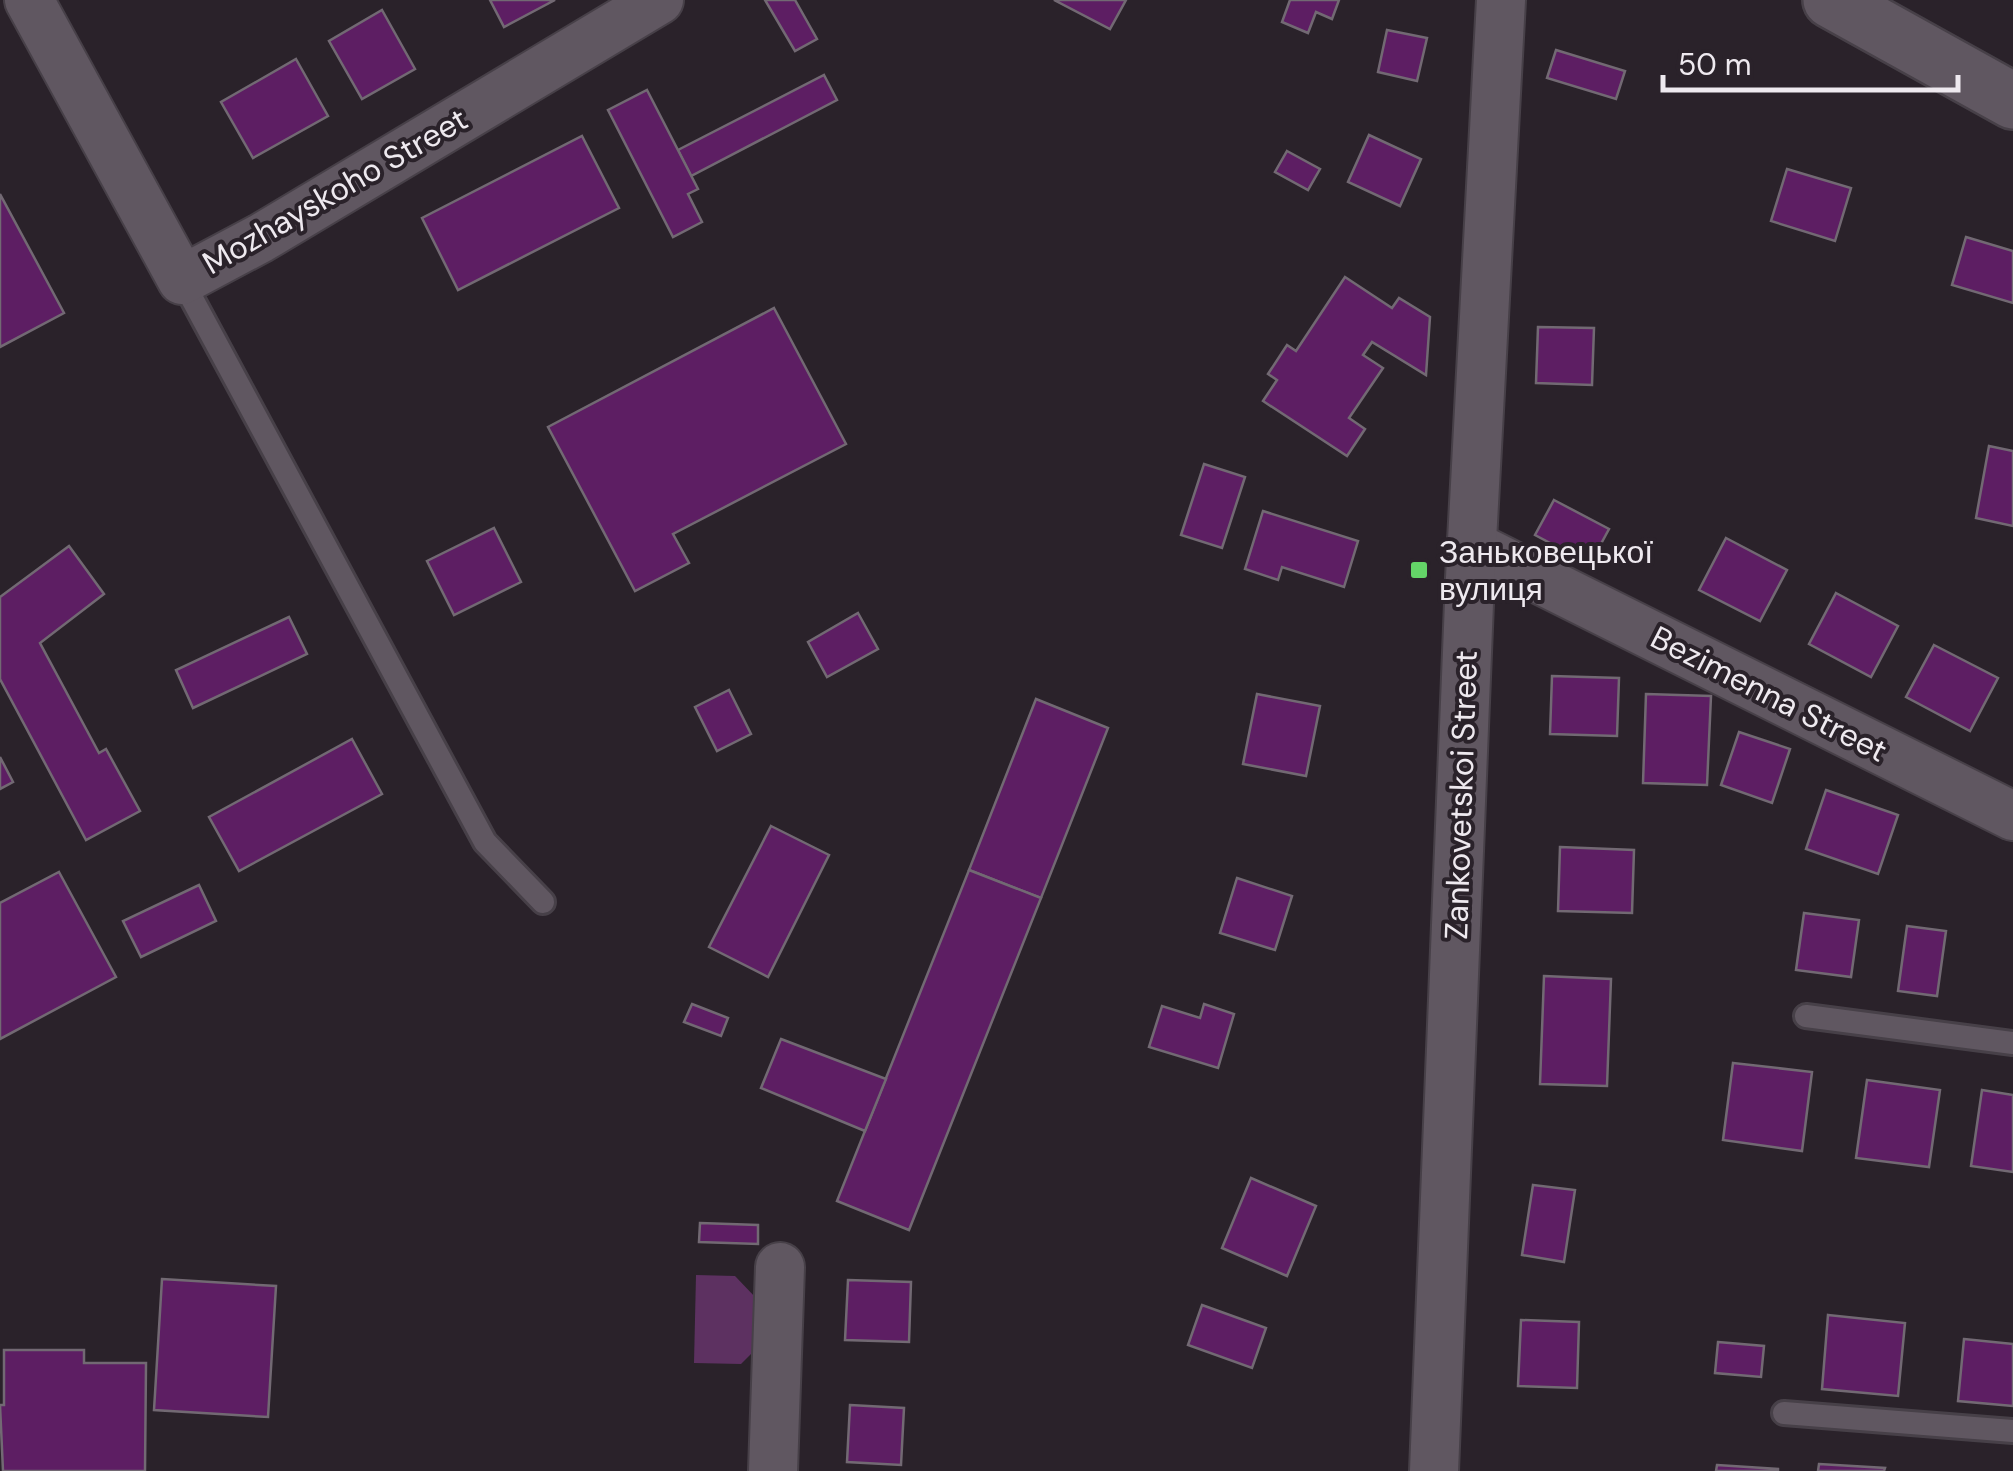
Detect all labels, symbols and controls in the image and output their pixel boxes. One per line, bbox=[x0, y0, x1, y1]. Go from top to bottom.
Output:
scale bar bbox=[1663, 30, 1958, 92]
text: 50 m bbox=[1678, 45, 1752, 84]
street label: Mozhayskoho Street bbox=[195, 98, 475, 284]
place label: Заньковецької вулиця bbox=[1439, 531, 1653, 610]
marker: Заньковецької вулиця bbox=[1408, 559, 1430, 581]
street label: Bezimenna Street bbox=[1644, 616, 1894, 772]
street label: Zankovetskoi Street bbox=[1435, 650, 1487, 940]

